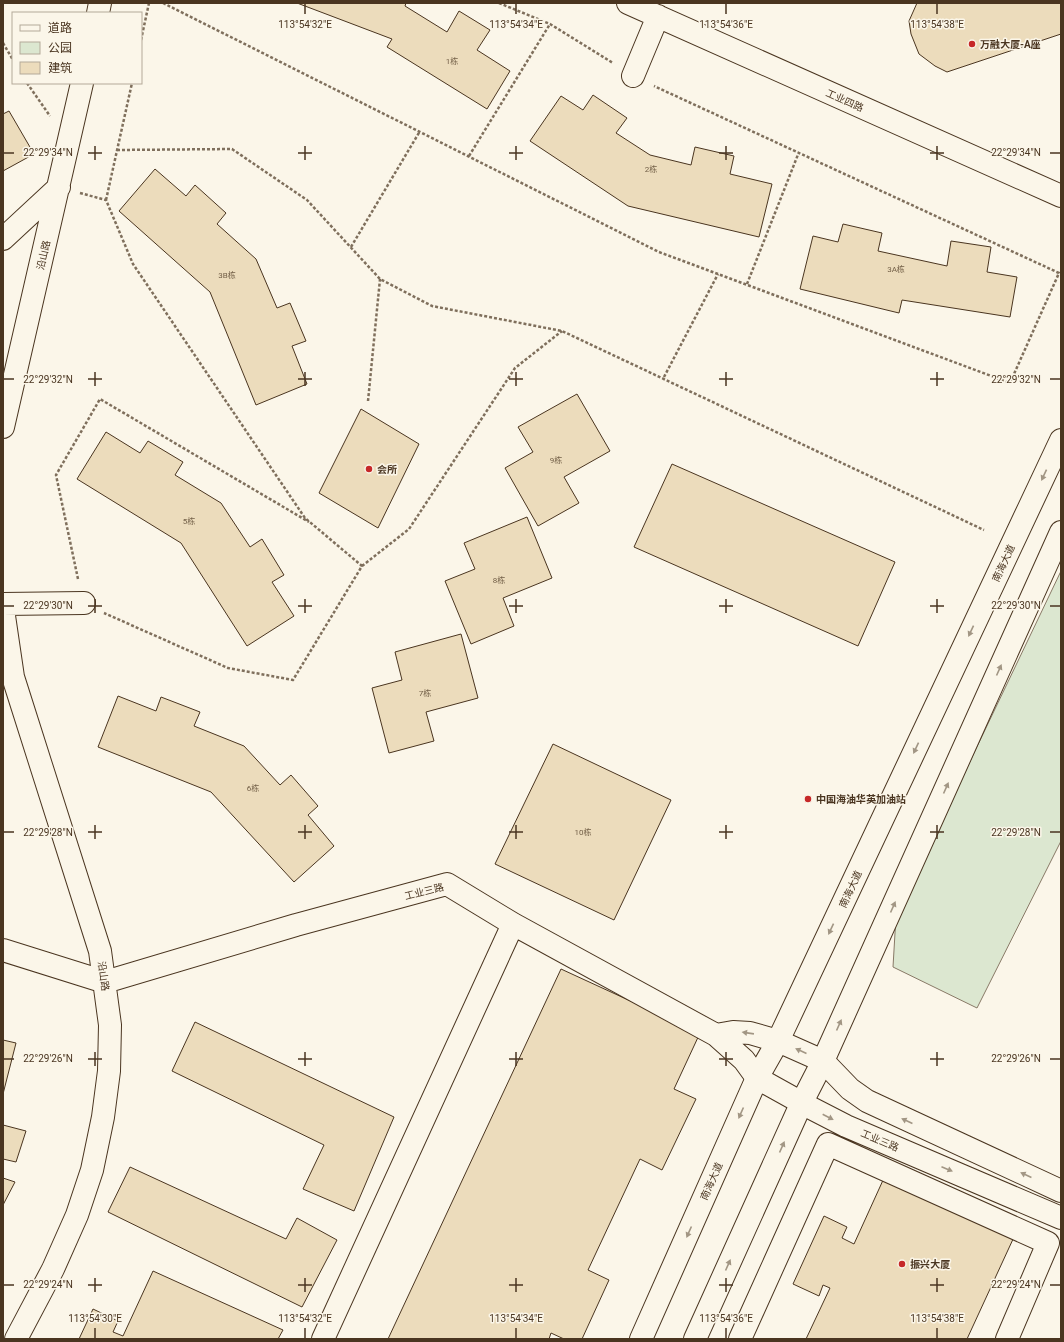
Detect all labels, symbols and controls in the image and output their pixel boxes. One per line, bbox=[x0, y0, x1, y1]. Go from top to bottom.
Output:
legend bbox=[12, 12, 142, 84]
text: 113°54'32"E bbox=[278, 19, 332, 30]
text: 113°54'34"E bbox=[489, 19, 543, 30]
text: 113°54'36"E bbox=[699, 19, 753, 30]
text: 113°54'38"E bbox=[910, 19, 964, 30]
text: 道路 bbox=[48, 21, 72, 35]
marker: 万融大厦-A座 bbox=[967, 39, 977, 49]
place label: 万融大厦-A座 bbox=[980, 39, 1041, 50]
text: 公园 bbox=[48, 41, 72, 55]
house number: 1栋 bbox=[446, 56, 458, 66]
text: 建筑 bbox=[48, 61, 72, 75]
street label: 工业四路 bbox=[824, 87, 865, 114]
text: 22°29'34"N bbox=[23, 147, 73, 158]
text: 22°29'34"N bbox=[991, 147, 1041, 158]
house number: 2栋 bbox=[645, 164, 657, 174]
street label: 沿山路 bbox=[35, 239, 52, 271]
house number: 3A栋 bbox=[887, 264, 905, 274]
house number: 3B栋 bbox=[218, 270, 236, 280]
text: 22°29'32"N bbox=[23, 374, 73, 385]
text: 22°29'32"N bbox=[991, 374, 1041, 385]
house number: 9栋 bbox=[550, 455, 562, 465]
marker: 会所 bbox=[364, 464, 374, 474]
place label: 会所 bbox=[377, 464, 397, 475]
one-way arrow bbox=[1041, 469, 1047, 481]
house number: 5栋 bbox=[183, 516, 195, 526]
street label: 南海大道 bbox=[990, 543, 1017, 584]
house number: 8栋 bbox=[493, 575, 505, 585]
text: 22°29'30"N bbox=[23, 600, 73, 611]
text: 22°29'30"N bbox=[991, 600, 1041, 611]
one-way arrow bbox=[968, 625, 974, 636]
one-way arrow bbox=[996, 664, 1002, 675]
house number: 7栋 bbox=[419, 688, 431, 698]
one-way arrow bbox=[913, 743, 919, 754]
one-way arrow bbox=[943, 782, 949, 794]
house number: 6栋 bbox=[247, 783, 259, 793]
place label: 中国海油华英加油站 bbox=[816, 793, 906, 805]
marker: 中国海油华英加油站 bbox=[803, 794, 813, 804]
text: 22°29'28"N bbox=[23, 827, 73, 838]
house number: 10栋 bbox=[575, 827, 592, 837]
text: 22°29'28"N bbox=[991, 827, 1041, 838]
street label: 南海大道 bbox=[837, 869, 864, 910]
street label: 工业三路 bbox=[403, 881, 445, 902]
one-way arrow bbox=[890, 901, 896, 912]
one-way arrow bbox=[828, 924, 834, 935]
street label: 沿山路 bbox=[96, 960, 111, 992]
one-way arrow bbox=[837, 1019, 843, 1031]
one-way arrow bbox=[742, 1030, 754, 1036]
one-way arrow bbox=[795, 1048, 807, 1054]
text: 22°29'26"N bbox=[23, 1053, 73, 1064]
text: 22°29'26"N bbox=[991, 1053, 1041, 1064]
one-way arrow bbox=[738, 1108, 744, 1120]
one-way arrow bbox=[822, 1114, 834, 1120]
one-way arrow bbox=[902, 1118, 913, 1124]
street label: 工业三路 bbox=[859, 1128, 900, 1153]
one-way arrow bbox=[779, 1141, 785, 1152]
street label: 南海大道 bbox=[698, 1161, 725, 1202]
one-way arrow bbox=[941, 1166, 952, 1172]
one-way arrow bbox=[1020, 1172, 1031, 1178]
one-way arrow bbox=[686, 1226, 692, 1238]
marker: 振兴大厦 bbox=[897, 1259, 907, 1269]
place label: 振兴大厦 bbox=[910, 1259, 950, 1270]
one-way arrow bbox=[725, 1260, 731, 1271]
text: 22°29'24"N bbox=[23, 1279, 73, 1290]
text: 22°29'24"N bbox=[991, 1279, 1041, 1290]
text: 113°54'30"E bbox=[68, 1313, 122, 1324]
text: 113°54'32"E bbox=[278, 1313, 332, 1324]
text: 113°54'34"E bbox=[489, 1313, 543, 1324]
text: 113°54'36"E bbox=[699, 1313, 753, 1324]
text: 113°54'38"E bbox=[910, 1313, 964, 1324]

